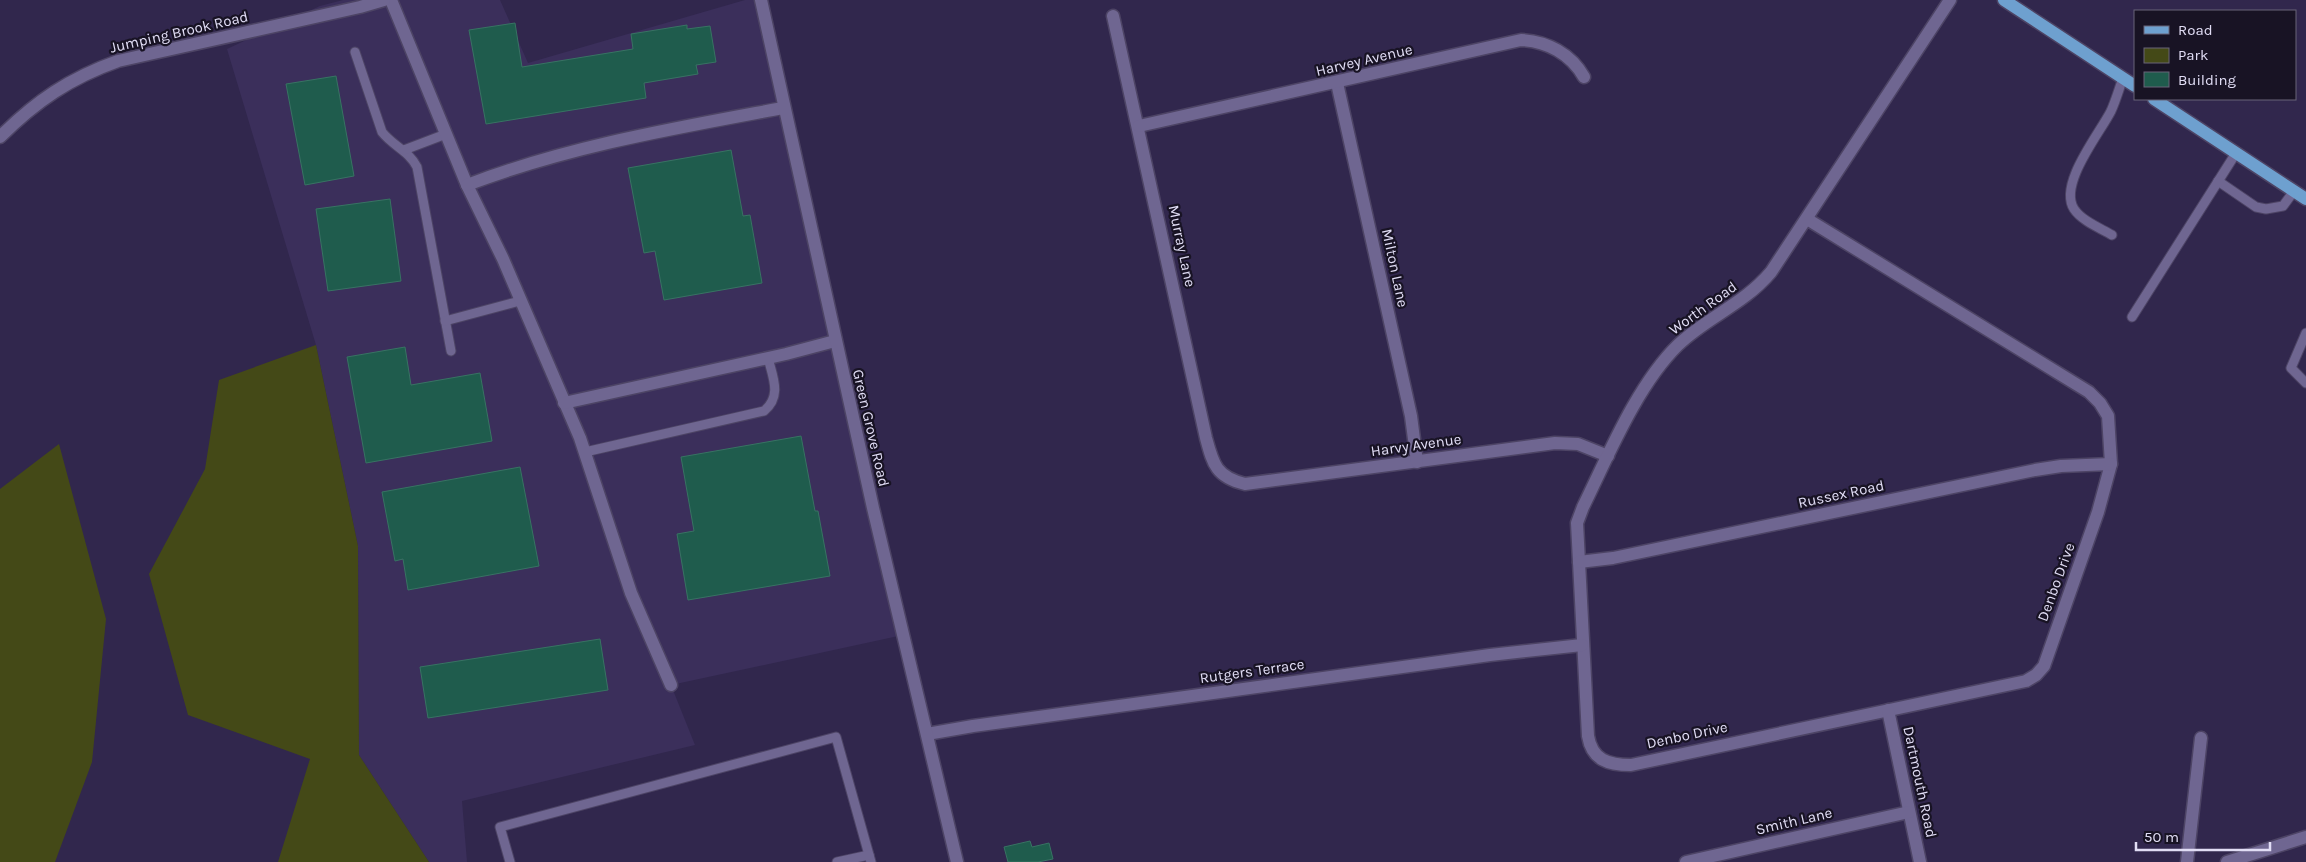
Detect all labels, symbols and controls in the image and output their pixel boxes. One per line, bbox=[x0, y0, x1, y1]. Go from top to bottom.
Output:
street label: Jumping Brook Road bbox=[108, 7, 250, 57]
legend bbox=[2134, 10, 2296, 100]
text: Road bbox=[2178, 21, 2213, 39]
street label: Harvey Avenue bbox=[1314, 40, 1414, 80]
text: Park bbox=[2178, 46, 2208, 64]
text: Building bbox=[2178, 71, 2236, 89]
street label: Murray Lane bbox=[1165, 203, 1199, 289]
street label: Milton Lane bbox=[1378, 227, 1412, 309]
street label: Worth Road bbox=[1666, 277, 1740, 339]
street label: Green Grove Road bbox=[849, 368, 893, 488]
street label: Harvy Avenue bbox=[1370, 430, 1462, 460]
street label: Russex Road bbox=[1796, 476, 1886, 512]
street label: Denbo Drive bbox=[2033, 540, 2079, 624]
street label: Rutgers Terrace bbox=[1198, 655, 1306, 687]
street label: Denbo Drive bbox=[1645, 718, 1729, 752]
street label: Dartmouth Road bbox=[1899, 725, 1941, 839]
street label: Smith Lane bbox=[1754, 803, 1834, 839]
scale bar bbox=[2136, 820, 2270, 852]
text: 50 m bbox=[2144, 828, 2179, 846]

